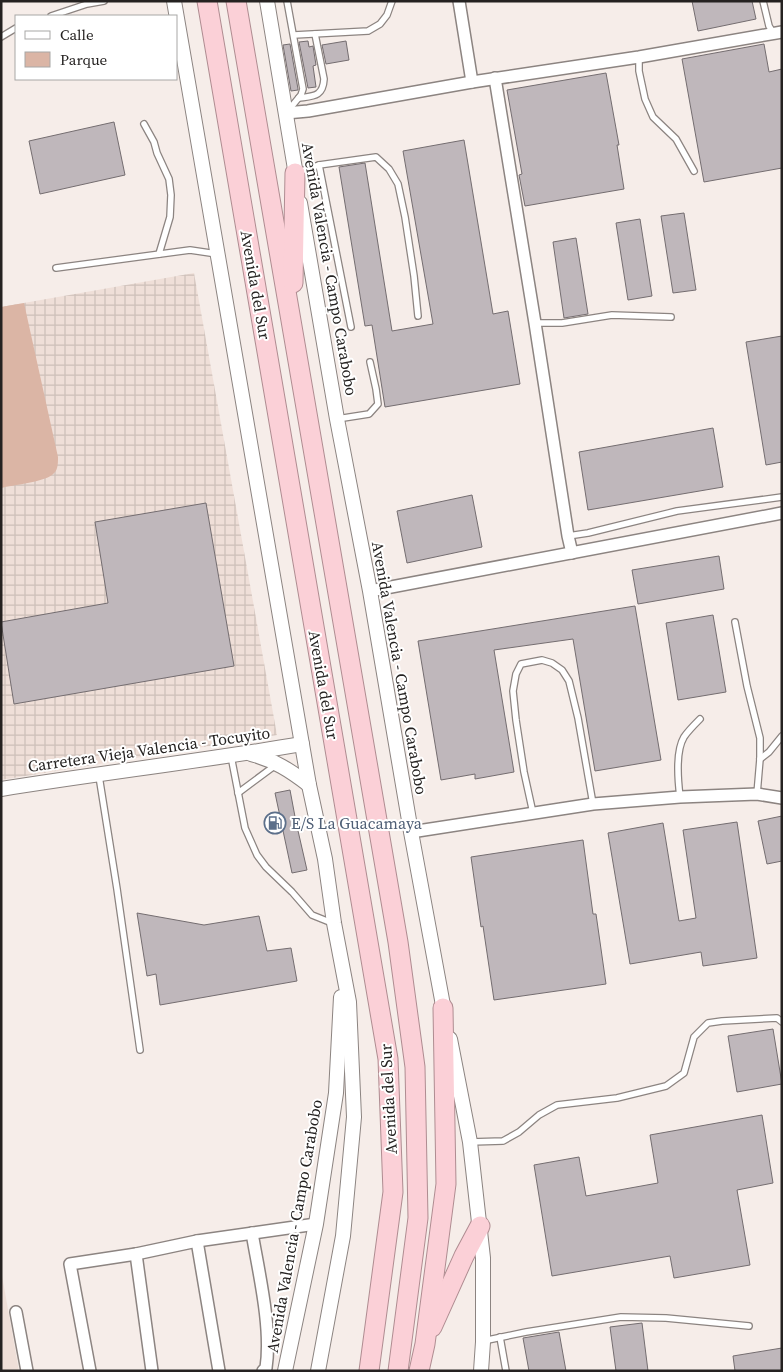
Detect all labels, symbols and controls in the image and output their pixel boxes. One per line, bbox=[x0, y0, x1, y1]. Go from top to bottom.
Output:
legend bbox=[15, 15, 178, 80]
text: Calle bbox=[60, 24, 94, 45]
text: Parque bbox=[60, 49, 108, 70]
street label: Avenida Valencia - Campo Carabobo bbox=[297, 141, 363, 398]
street label: Avenida del Sur bbox=[236, 229, 276, 342]
street label: Avenida Valencia - Campo Carabobo bbox=[367, 540, 433, 797]
street label: Avenida del Sur bbox=[304, 629, 344, 742]
street label: Carretera Vieja Valencia - Tocuyito bbox=[27, 721, 272, 777]
fuel station icon: E/S La Guacamaya bbox=[263, 811, 287, 835]
place label: E/S La Guacamaya bbox=[291, 812, 423, 834]
street label: Avenida del Sur bbox=[374, 1043, 402, 1155]
street label: Avenida Valencia - Campo Carabobo bbox=[261, 1097, 327, 1354]

